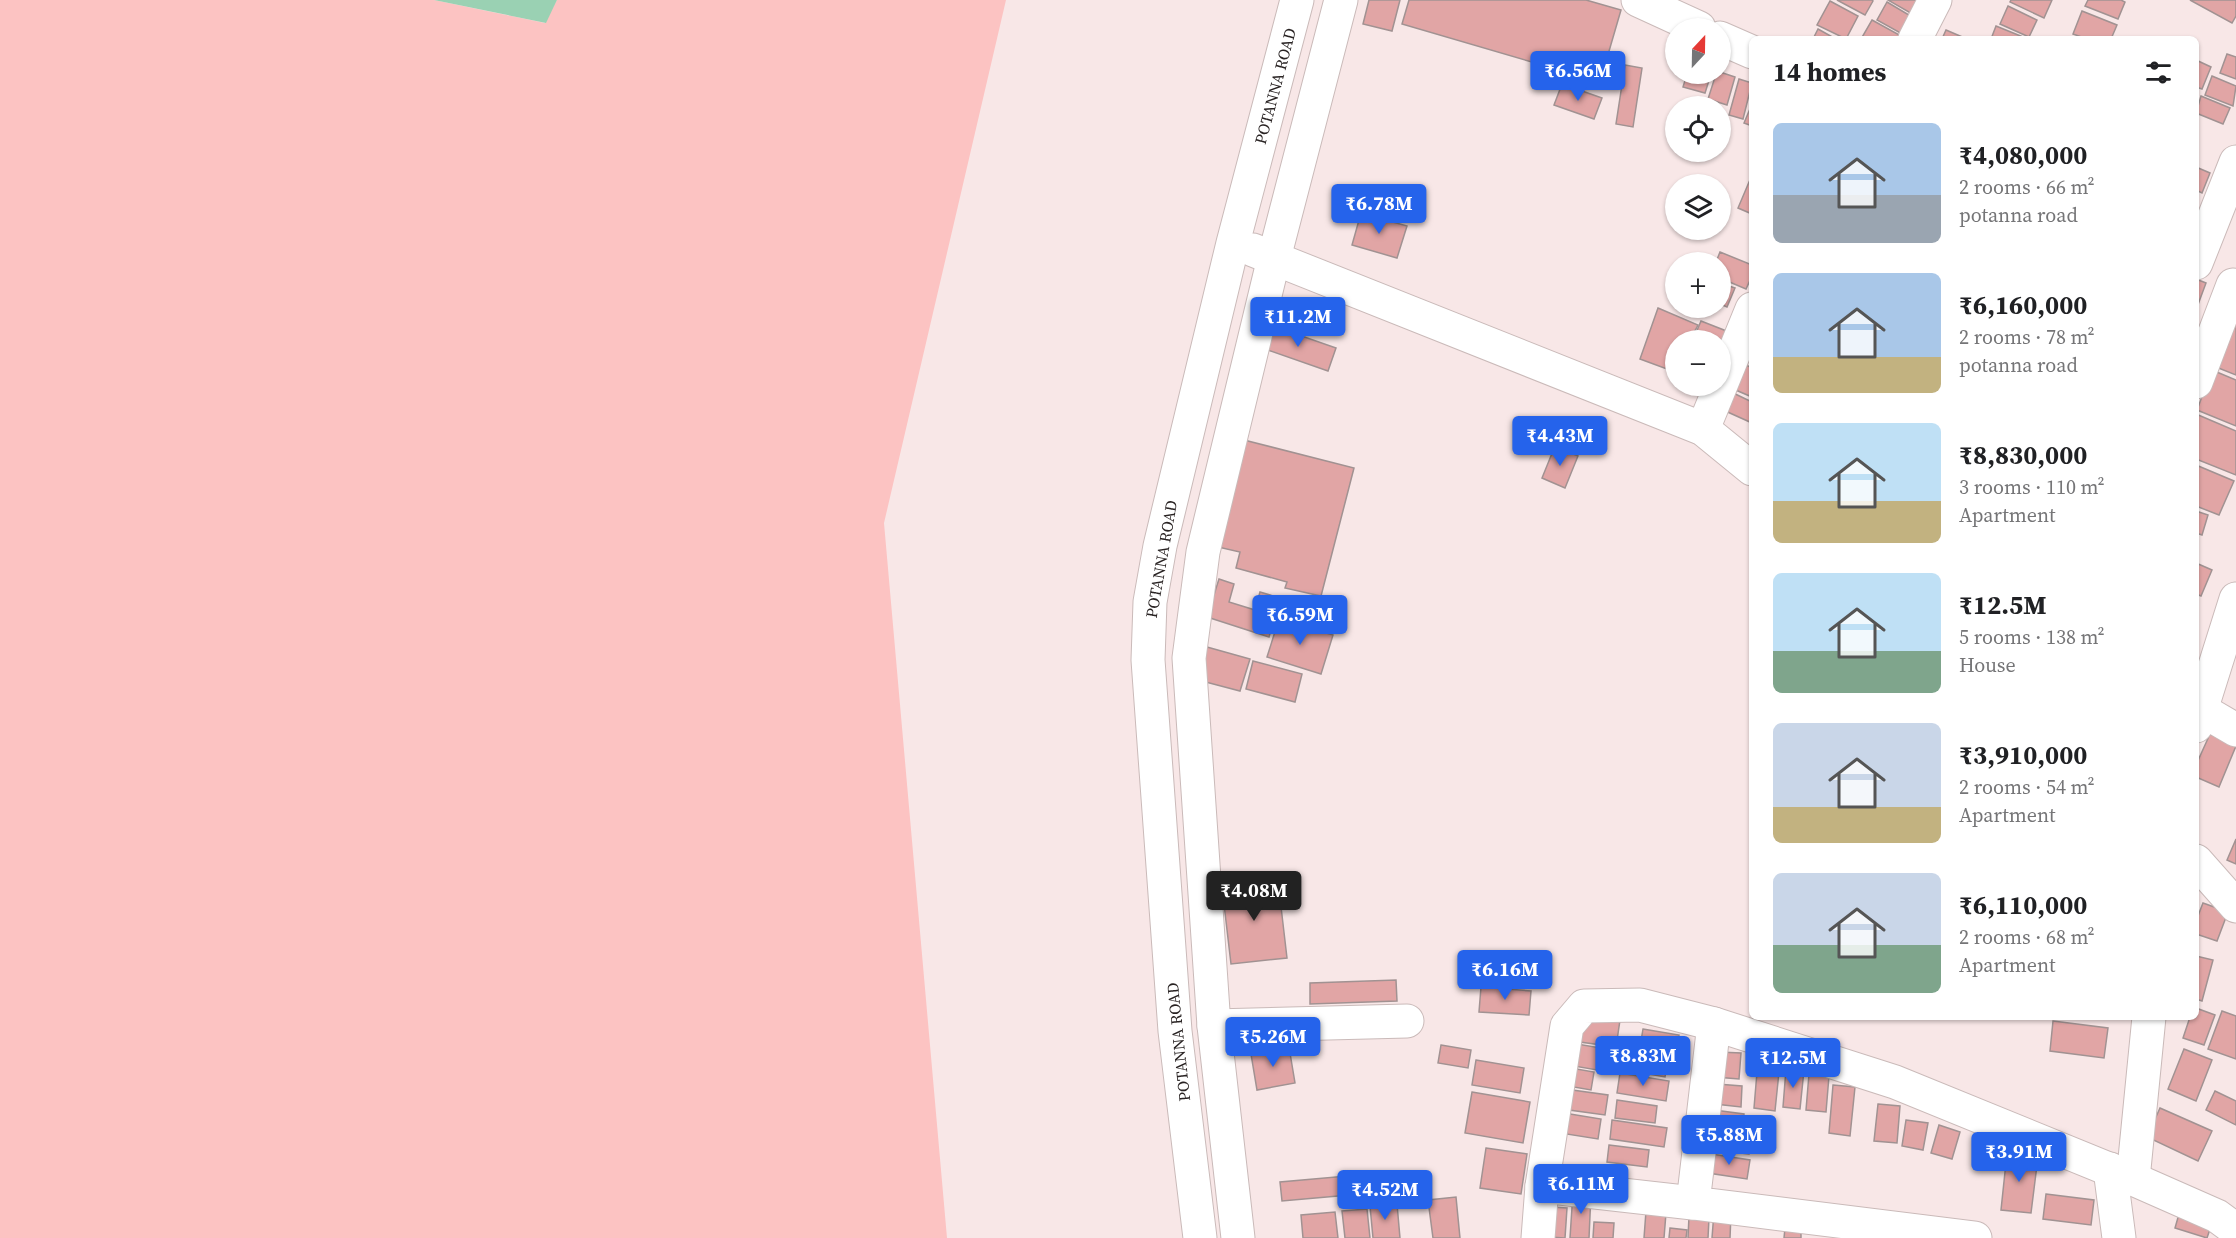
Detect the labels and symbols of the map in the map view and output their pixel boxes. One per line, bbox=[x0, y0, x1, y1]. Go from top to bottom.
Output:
north arrow bbox=[1665, 18, 1731, 84]
street label: POTANNA ROAD bbox=[1249, 25, 1301, 147]
pin: ₹6.56M bbox=[1529, 51, 1627, 102]
pin: ₹6.78M bbox=[1330, 184, 1428, 235]
pin: ₹11.2M bbox=[1249, 297, 1347, 348]
pin: ₹4.43M bbox=[1511, 416, 1609, 467]
street label: POTANNA ROAD bbox=[1140, 498, 1182, 620]
pin: ₹6.59M bbox=[1251, 595, 1349, 646]
pin: ₹4.08M bbox=[1205, 871, 1303, 922]
pin: ₹6.16M bbox=[1456, 950, 1554, 1001]
street label: POTANNA ROAD bbox=[1161, 981, 1195, 1103]
pin: ₹5.26M bbox=[1224, 1017, 1322, 1068]
pin: ₹8.83M bbox=[1594, 1036, 1692, 1087]
pin: ₹12.5M bbox=[1744, 1038, 1842, 1089]
pin: ₹5.88M bbox=[1680, 1115, 1778, 1166]
pin: ₹3.91M bbox=[1970, 1132, 2068, 1183]
pin: ₹6.11M bbox=[1532, 1164, 1630, 1215]
pin: ₹4.52M bbox=[1336, 1170, 1434, 1221]

